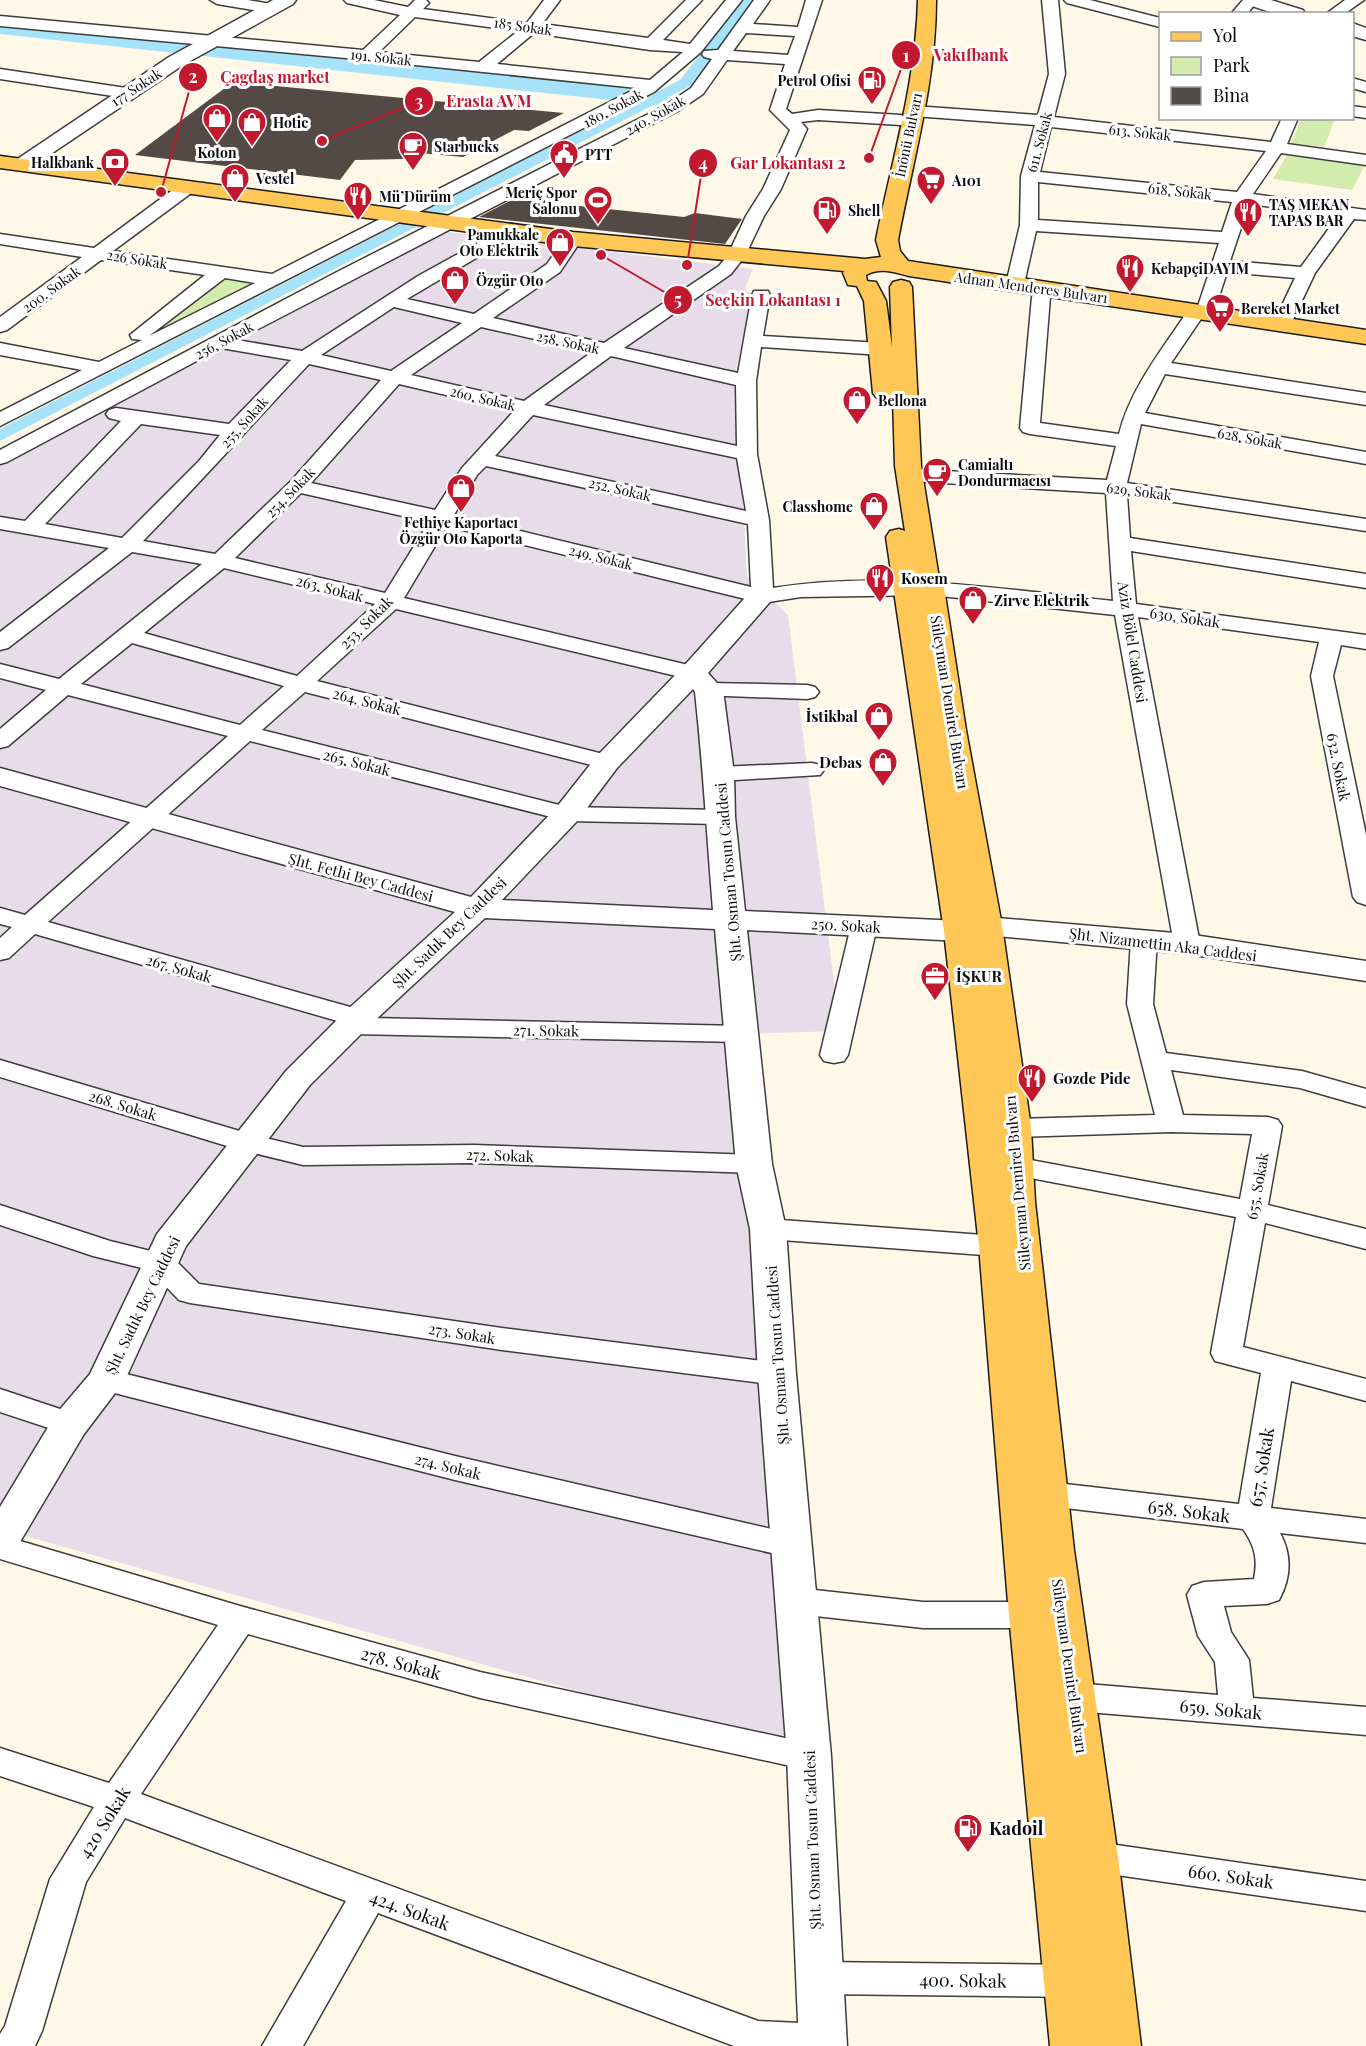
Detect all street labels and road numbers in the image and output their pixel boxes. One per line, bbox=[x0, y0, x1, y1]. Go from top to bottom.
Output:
street label: 185 Sokak bbox=[493, 12, 554, 40]
street label: 191. Sokak bbox=[349, 44, 413, 70]
street label: 177 Sokak bbox=[107, 63, 165, 111]
street label: 180. Sokak bbox=[580, 84, 647, 132]
street label: 240. Sokak bbox=[621, 90, 689, 139]
street label: İnönü Bulvarı bbox=[890, 91, 926, 179]
street label: 611. Sokak bbox=[1022, 109, 1056, 174]
street label: 613. Sokak bbox=[1108, 119, 1173, 145]
street label: 618. Sokak bbox=[1147, 178, 1213, 204]
street label: 226 Sokak bbox=[105, 245, 169, 273]
street label: 200. Sokak bbox=[18, 261, 84, 317]
street label: Adnan Menderes Bulvarı bbox=[952, 267, 1109, 307]
street label: 256. Sokak bbox=[191, 316, 257, 363]
street label: 258. Sokak bbox=[535, 326, 602, 358]
street label: 260. Sokak bbox=[448, 381, 518, 415]
street label: 255. Sokak bbox=[216, 392, 272, 452]
street label: 628. Sokak bbox=[1216, 423, 1284, 453]
street label: 254. Sokak bbox=[261, 462, 319, 522]
street label: 252. Sokak bbox=[587, 473, 653, 505]
street label: 629. Sokak bbox=[1105, 478, 1173, 504]
street label: 249. Sokak bbox=[567, 540, 635, 574]
street label: 263. Sokak bbox=[294, 570, 367, 606]
street label: Aziz Bölel Caddesi bbox=[1113, 579, 1153, 705]
street label: 253. Sokak bbox=[335, 590, 398, 653]
street label: 630. Sokak bbox=[1148, 602, 1222, 632]
street label: Süleyman Demirel Bulvarı bbox=[926, 614, 974, 791]
street label: 264. Sokak bbox=[331, 683, 404, 719]
street label: 632. Sokak bbox=[1323, 731, 1356, 804]
street label: 265. Sokak bbox=[321, 744, 393, 780]
street label: Şht. Osman Tosun Caddesi bbox=[710, 781, 746, 962]
street label: Şht. Fethi Bey Caddesi bbox=[286, 848, 436, 906]
street label: Şht. Sadık Bey Caddesi bbox=[387, 872, 511, 992]
street label: 250. Sokak bbox=[811, 913, 882, 937]
street label: Şht. Nizamettin Aka Caddesi bbox=[1068, 923, 1259, 966]
street label: 267. Sokak bbox=[144, 949, 215, 987]
street label: 271. Sokak bbox=[513, 1019, 580, 1041]
street label: 268. Sokak bbox=[86, 1085, 160, 1125]
street label: Süleyman Demirel Bulvarı bbox=[999, 1094, 1035, 1271]
street label: 272. Sokak bbox=[466, 1144, 535, 1166]
street label: 655. Sokak bbox=[1241, 1150, 1273, 1221]
street label: Şht. Sadık Bey Caddesi bbox=[100, 1232, 185, 1378]
street label: Şht. Osman Tosun Caddesi bbox=[761, 1264, 793, 1445]
street label: 273. Sokak bbox=[427, 1318, 498, 1348]
street label: 657. Sokak bbox=[1243, 1425, 1279, 1509]
street label: 274. Sokak bbox=[413, 1448, 484, 1484]
street label: 658. Sokak bbox=[1146, 1494, 1232, 1528]
street label: Süleyman Demirel Bulvarı bbox=[1048, 1578, 1092, 1755]
street label: 278. Sokak bbox=[358, 1641, 444, 1685]
street label: 659. Sokak bbox=[1179, 1693, 1263, 1725]
street label: Şht. Osman Tosun Caddesi bbox=[799, 1749, 825, 1930]
street label: 420 Sokak bbox=[72, 1781, 136, 1863]
street label: 660. Sokak bbox=[1187, 1858, 1276, 1894]
street label: 424. Sokak bbox=[367, 1884, 453, 1936]
street label: 400. Sokak bbox=[919, 1967, 1007, 1993]

